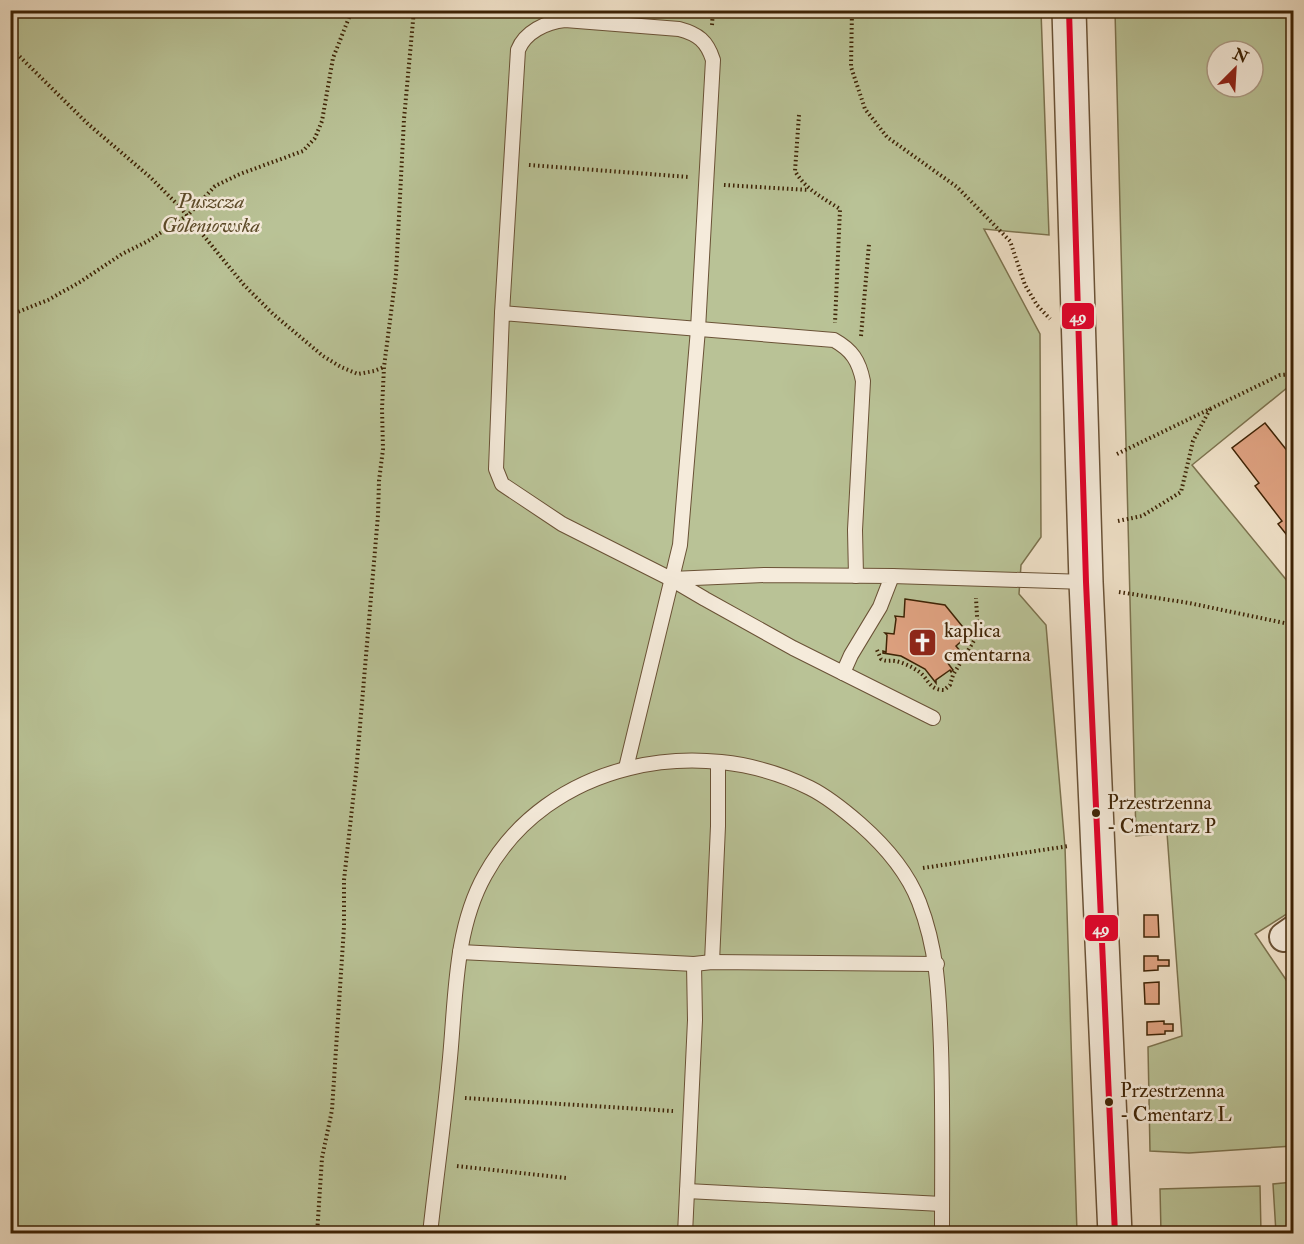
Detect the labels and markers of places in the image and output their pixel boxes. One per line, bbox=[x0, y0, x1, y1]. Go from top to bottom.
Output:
place label: kaplica cmentarna bbox=[944, 617, 1031, 668]
church icon: kaplica cmentarna bbox=[907, 626, 939, 658]
place label: Przestrzenna - Cmentarz P bbox=[1107, 790, 1216, 839]
marker: Przestrzenna - Cmentarz P bbox=[1090, 807, 1102, 819]
place label: Przestrzenna - Cmentarz L bbox=[1120, 1078, 1232, 1127]
marker: Przestrzenna - Cmentarz L bbox=[1103, 1096, 1115, 1108]

